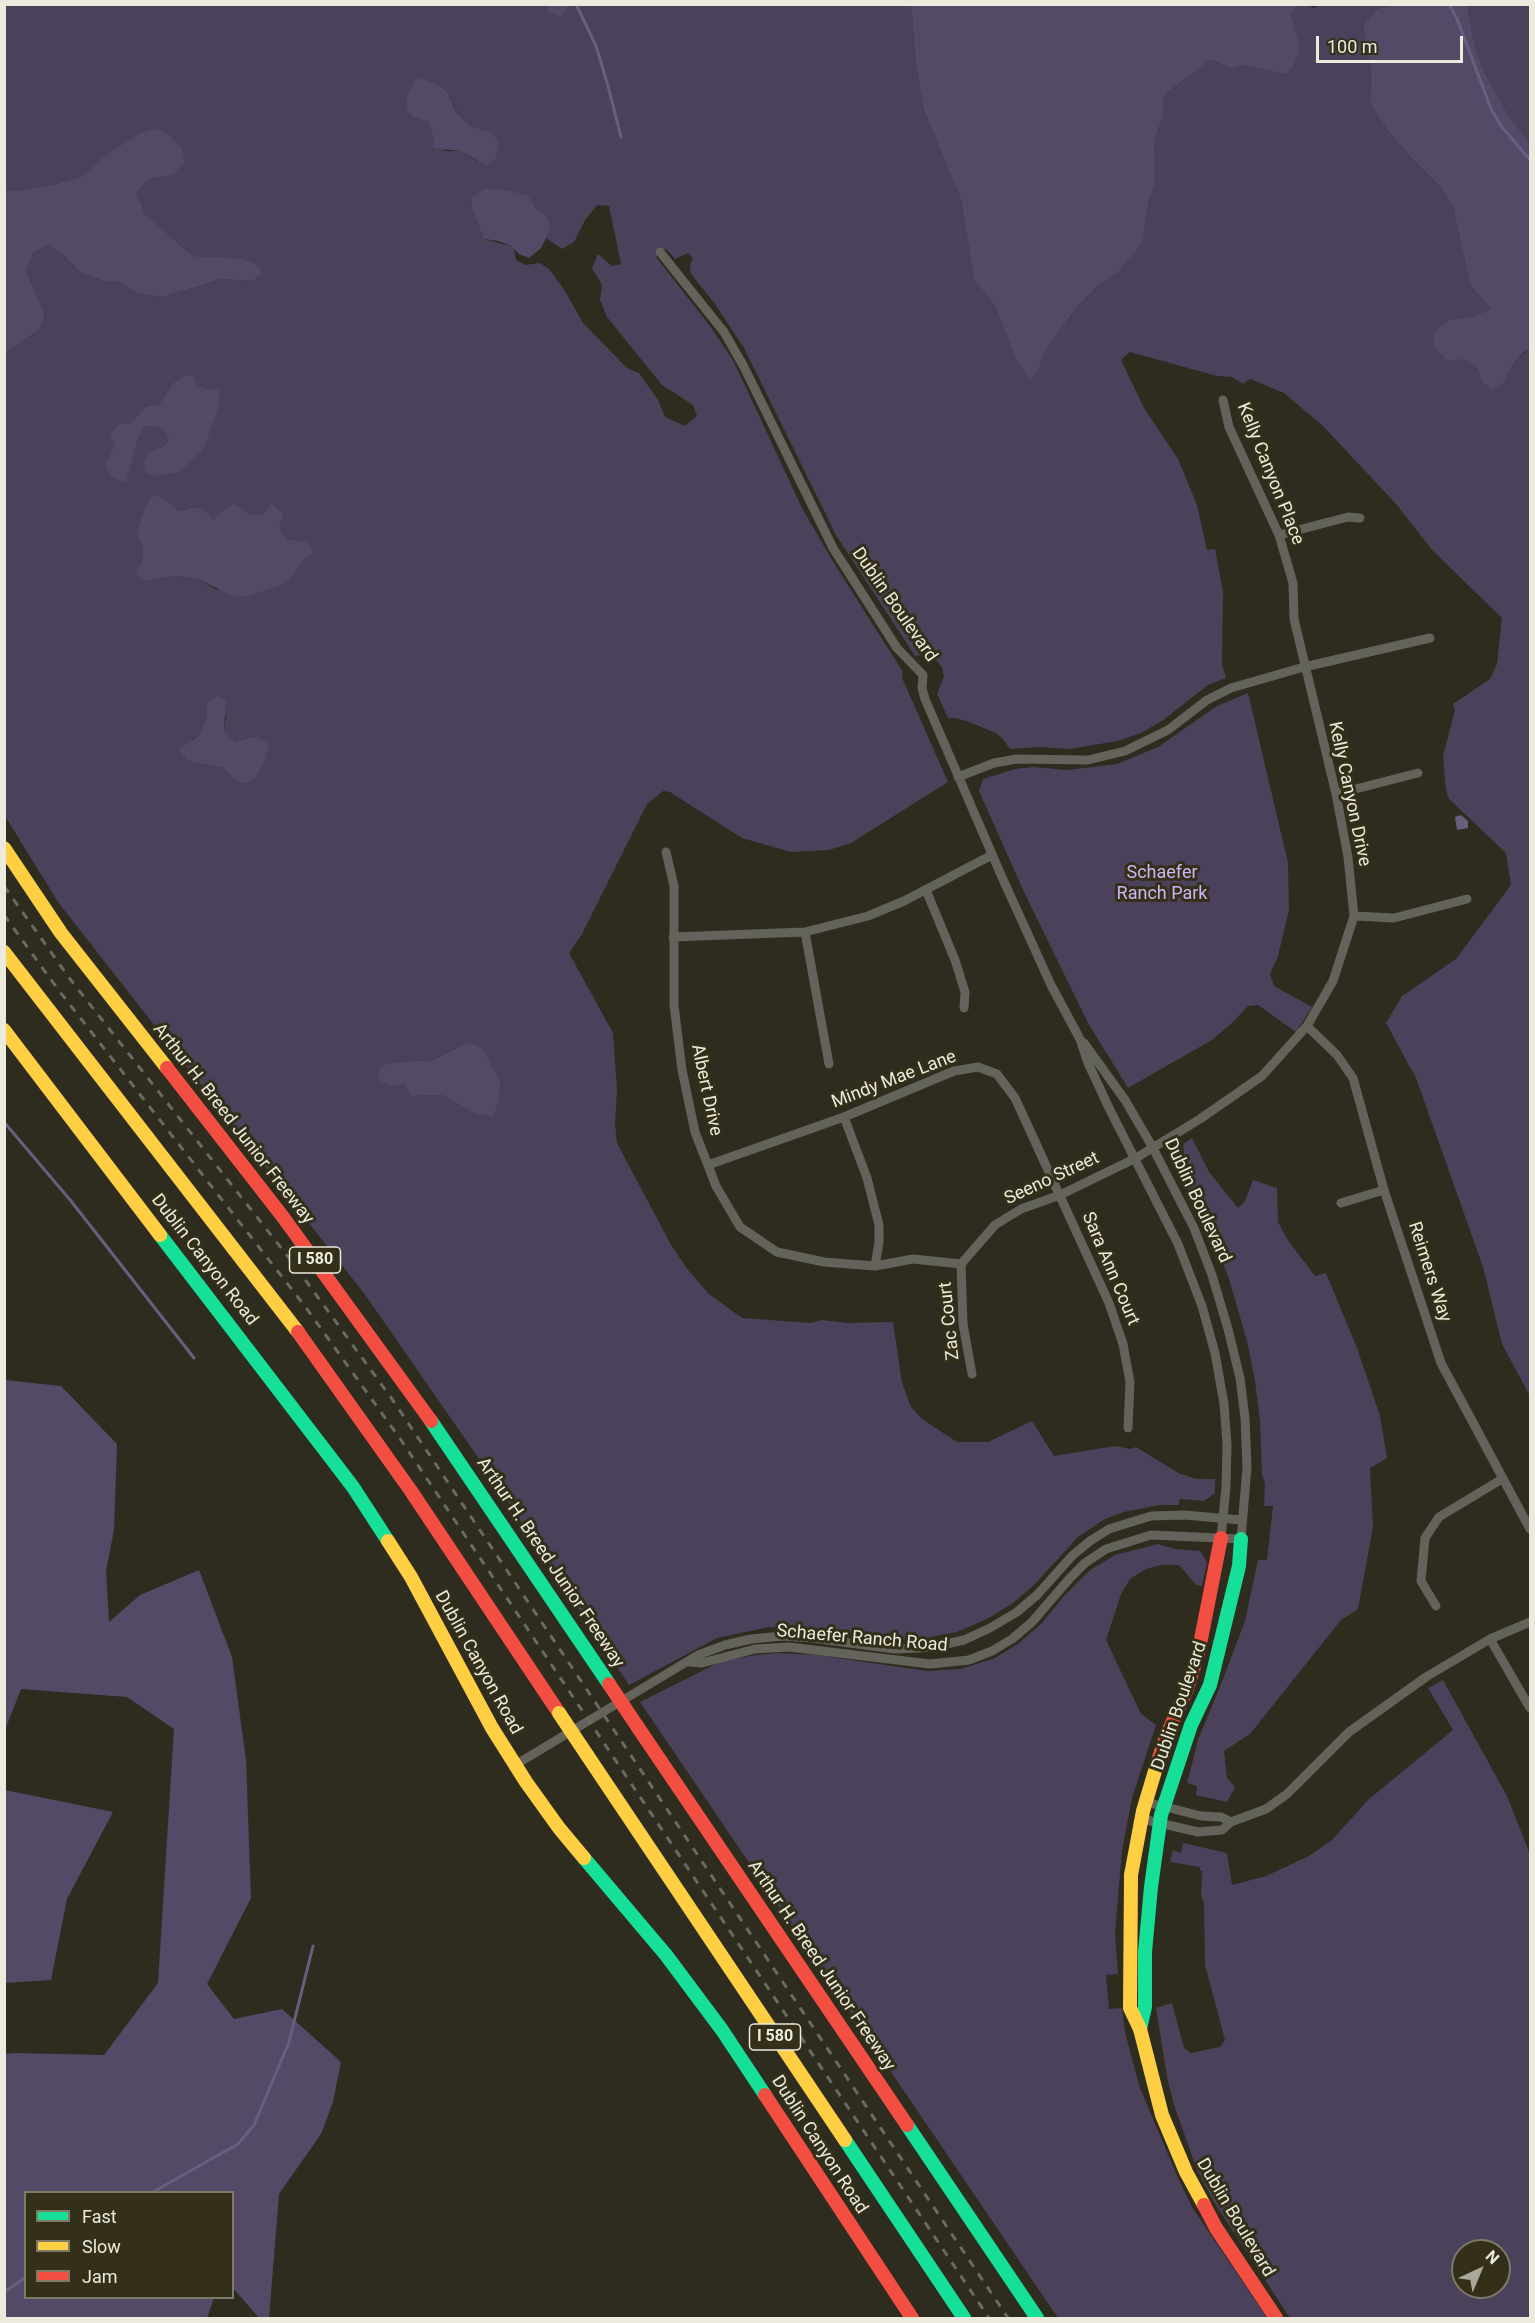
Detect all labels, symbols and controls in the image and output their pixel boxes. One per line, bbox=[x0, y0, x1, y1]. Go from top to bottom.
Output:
scale bar bbox=[1319, 24, 1466, 62]
text: 100 m bbox=[1327, 36, 1378, 57]
street label: Kelly Canyon Place bbox=[1232, 400, 1308, 548]
street label: Dublin Boulevard bbox=[847, 544, 941, 666]
street label: Kelly Canyon Drive bbox=[1323, 720, 1375, 868]
park label: Schaefer Ranch Park bbox=[1117, 862, 1207, 904]
street label: Arthur H. Breed Junior Freeway bbox=[148, 1019, 318, 1229]
street label: Albert Drive bbox=[686, 1042, 726, 1138]
street label: Mindy Mae Lane bbox=[829, 1046, 959, 1114]
street label: Dublin Boulevard bbox=[1159, 1135, 1235, 1267]
street label: Seeno Street bbox=[1001, 1148, 1103, 1210]
street label: Dublin Canyon Road bbox=[146, 1190, 262, 1330]
street label: Sara Ann Court bbox=[1076, 1209, 1144, 1329]
street label: Reimers Way bbox=[1403, 1219, 1455, 1325]
road number: I 580 bbox=[290, 1247, 340, 1273]
street label: Zac Court bbox=[935, 1281, 965, 1361]
street label: Arthur H. Breed Junior Freeway bbox=[471, 1454, 629, 1672]
street label: Dublin Canyon Road bbox=[430, 1587, 526, 1739]
street label: Schaefer Ranch Road bbox=[776, 1621, 948, 1657]
street label: Dublin Boulevard bbox=[1148, 1639, 1212, 1773]
street label: Arthur H. Breed Junior Freeway bbox=[742, 1857, 900, 2075]
road number: I 580 bbox=[750, 2024, 800, 2050]
street label: Dublin Canyon Road bbox=[766, 2072, 872, 2218]
street label: Dublin Boulevard bbox=[1191, 2155, 1279, 2281]
legend bbox=[24, 2191, 234, 2299]
text: Fast bbox=[82, 2206, 117, 2227]
text: Slow bbox=[82, 2236, 121, 2257]
north arrow bbox=[1451, 2239, 1511, 2299]
text: N bbox=[1482, 2246, 1503, 2268]
text: Jam bbox=[82, 2266, 118, 2287]

